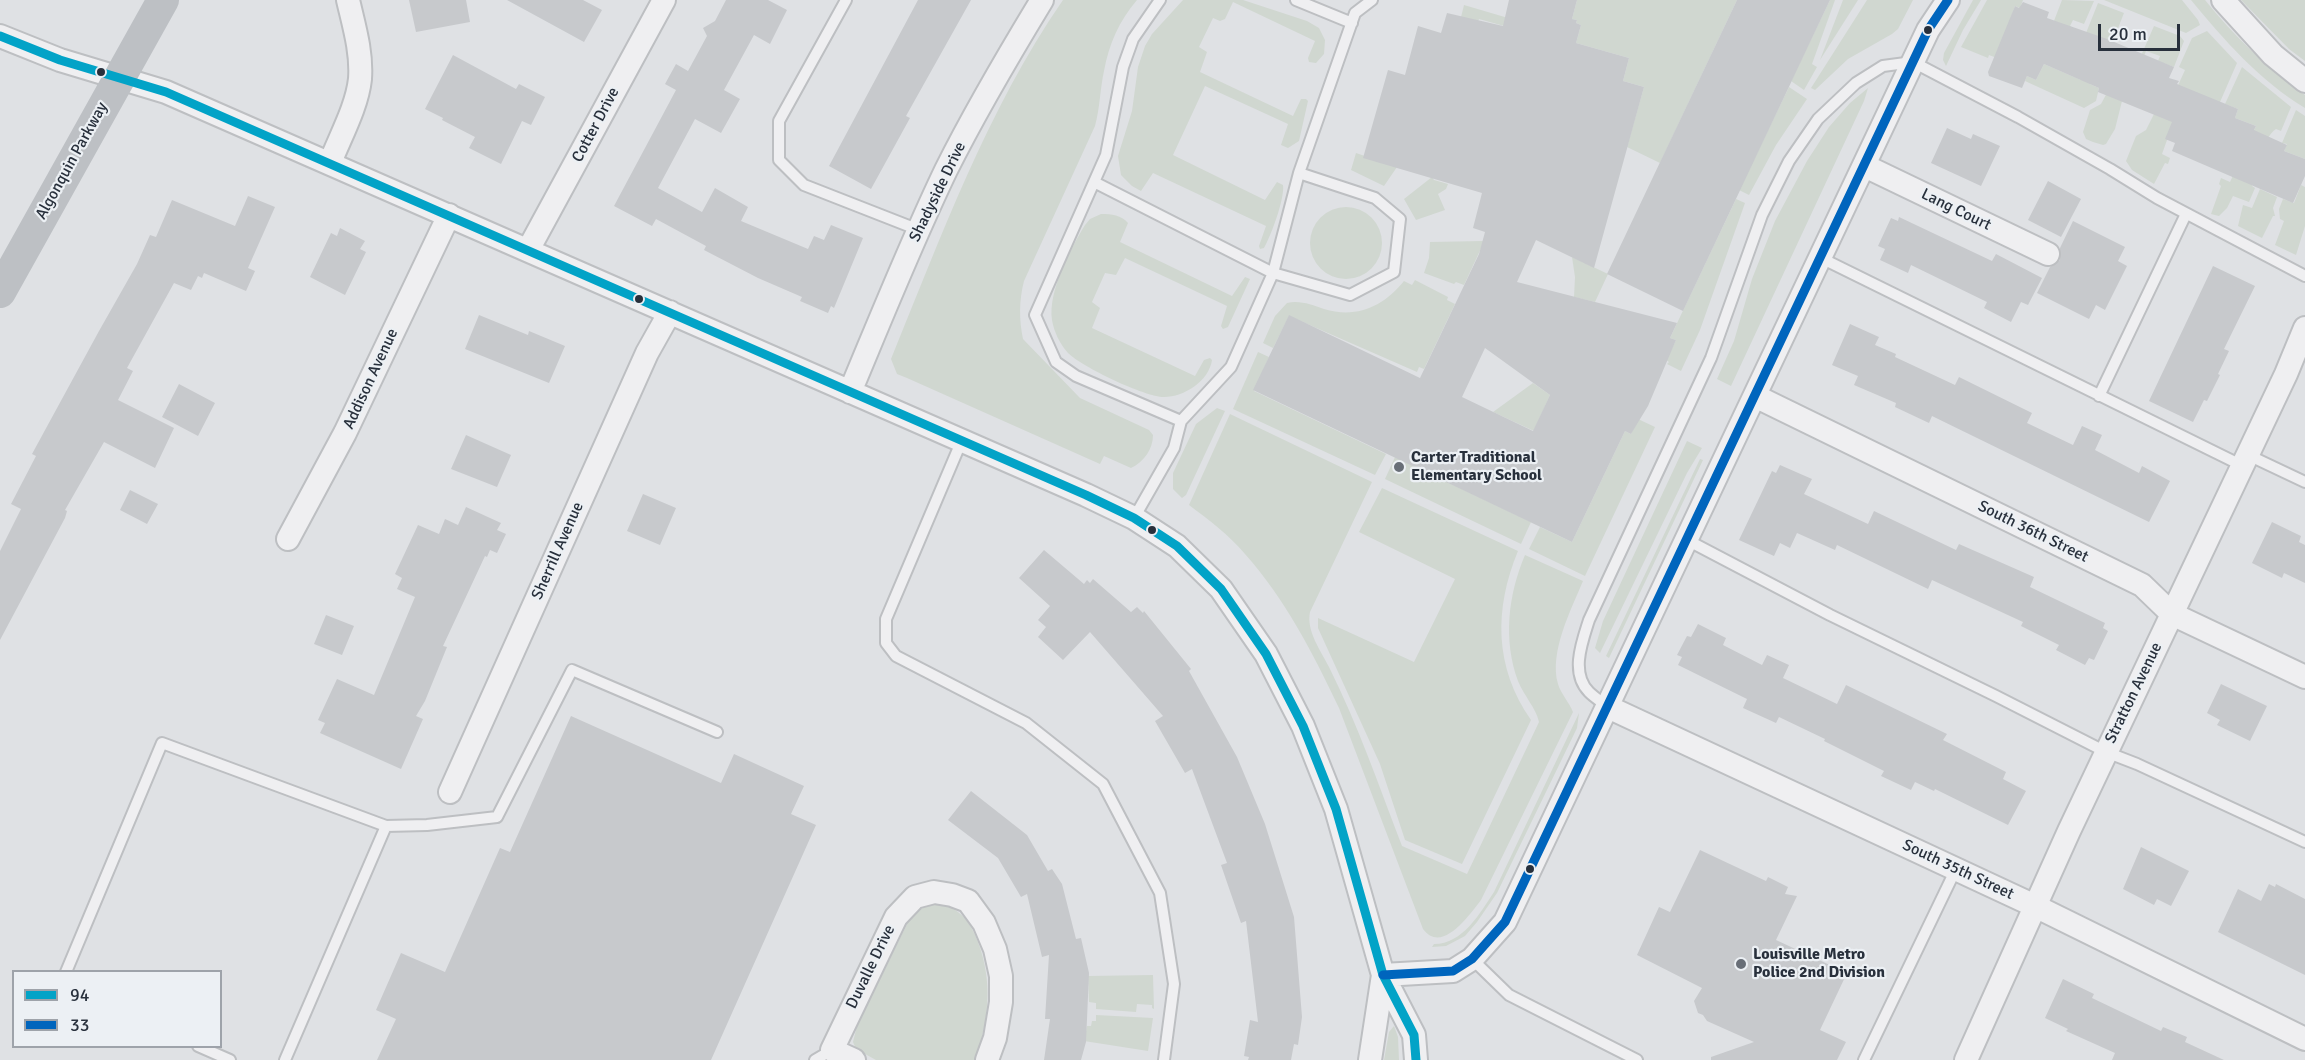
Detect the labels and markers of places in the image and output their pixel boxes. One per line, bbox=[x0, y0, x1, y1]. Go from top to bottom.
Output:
unlabelled marker bbox=[1922, 24, 1934, 36]
unlabelled marker bbox=[95, 66, 107, 78]
unlabelled marker bbox=[633, 293, 645, 305]
place label: Carter Traditional Elementary School bbox=[1411, 448, 1542, 486]
marker: Carter Traditional Elementary School bbox=[1392, 460, 1406, 474]
unlabelled marker bbox=[1146, 524, 1158, 536]
unlabelled marker bbox=[1524, 863, 1536, 875]
place label: Louisville Metro Police 2nd Division bbox=[1753, 945, 1885, 983]
marker: Louisville Metro Police 2nd Division bbox=[1734, 957, 1748, 971]

